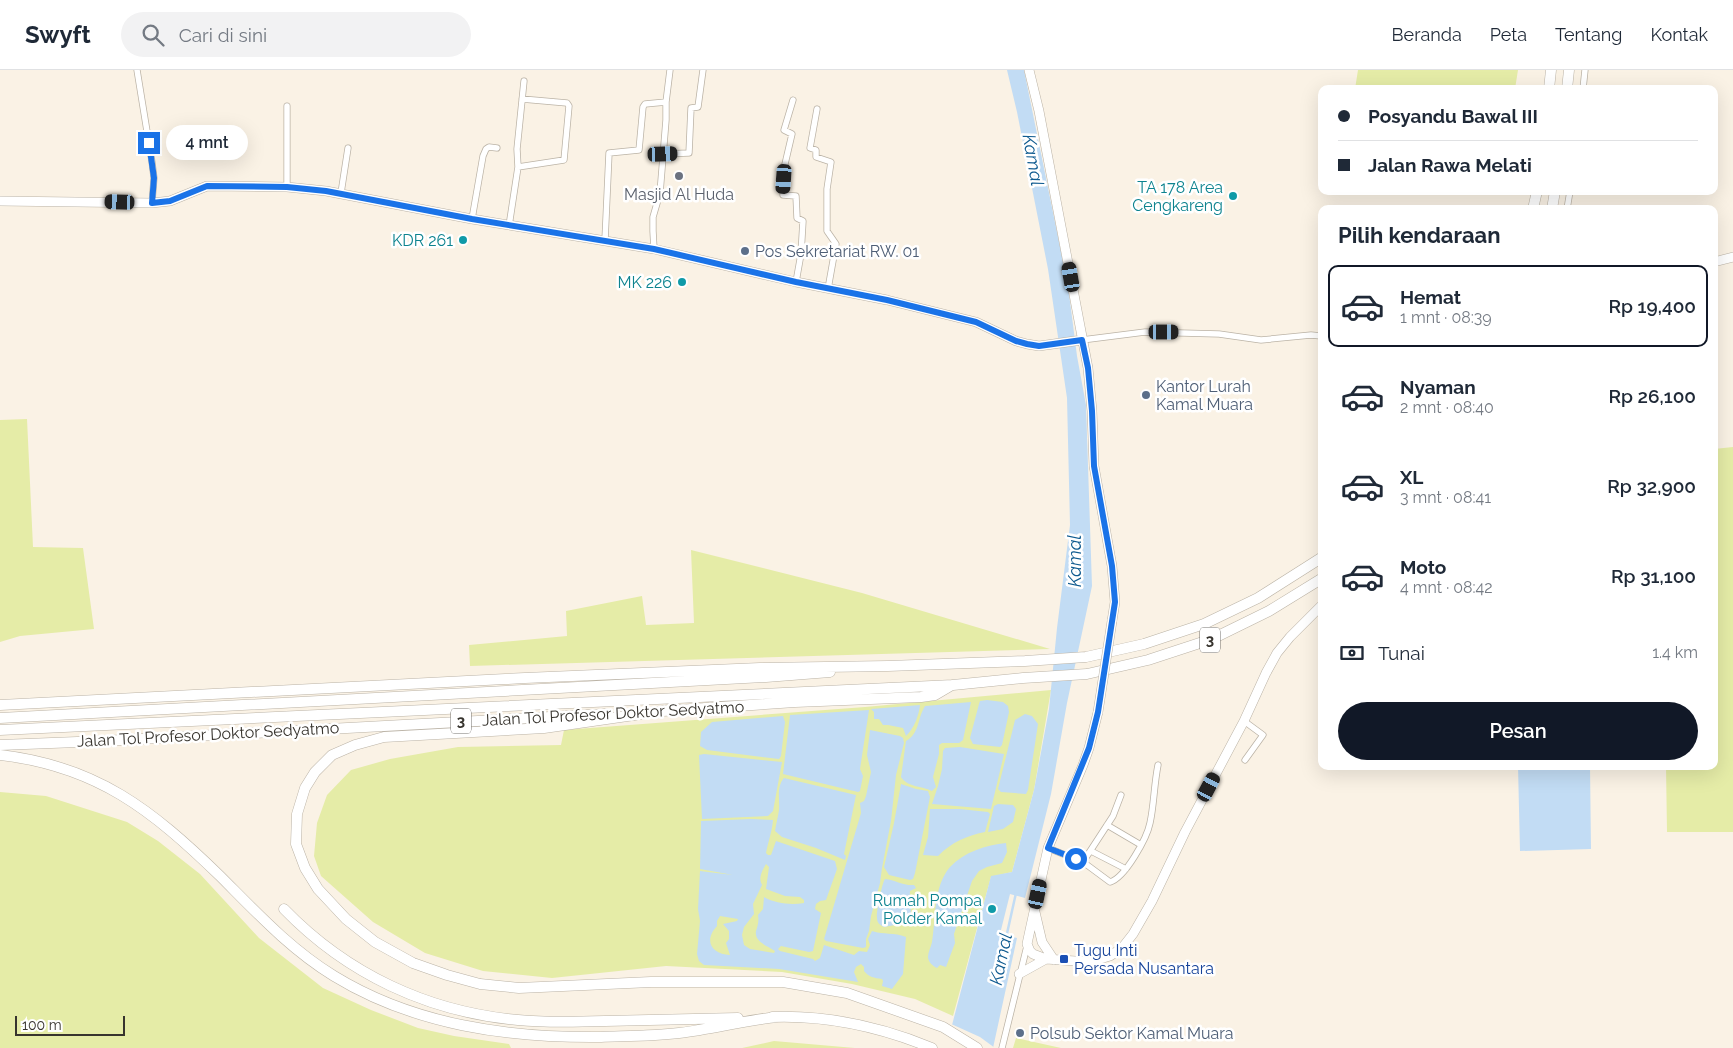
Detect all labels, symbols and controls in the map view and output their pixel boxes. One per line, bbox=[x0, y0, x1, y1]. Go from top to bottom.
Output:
search box bbox=[121, 12, 471, 57]
text: Swyft bbox=[25, 20, 91, 49]
icon: search bbox=[139, 21, 167, 49]
text: Cari di sini bbox=[179, 24, 267, 46]
text: Beranda bbox=[1392, 24, 1462, 45]
text: Peta bbox=[1490, 24, 1527, 45]
text: Tentang bbox=[1555, 24, 1622, 45]
text: Kontak bbox=[1650, 24, 1708, 45]
text: Posyandu Bawal III bbox=[1368, 105, 1538, 127]
callout: 4 mnt bbox=[166, 126, 249, 160]
route end bbox=[138, 132, 160, 154]
water label: Kamal bbox=[1019, 132, 1048, 188]
text: 4 mnt bbox=[185, 133, 229, 152]
car bbox=[647, 146, 678, 162]
text: Jalan Rawa Melati bbox=[1368, 154, 1532, 176]
car bbox=[775, 164, 792, 194]
marker: Masjid Al Huda bbox=[673, 170, 685, 182]
place label: TA 178 Area Cengkareng bbox=[1132, 178, 1223, 215]
place label: Masjid Al Huda bbox=[624, 185, 734, 204]
marker: TA 178 Area Cengkareng bbox=[1227, 190, 1239, 202]
car bbox=[104, 194, 135, 210]
text: Pilih kendaraan bbox=[1338, 222, 1500, 248]
place label: KDR 261 bbox=[392, 231, 453, 250]
marker: KDR 261 bbox=[457, 234, 469, 246]
place label: Pos Sekretariat RW. 01 bbox=[755, 242, 919, 261]
marker: Pos Sekretariat RW. 01 bbox=[739, 245, 751, 257]
car bbox=[1061, 261, 1080, 293]
place label: MK 226 bbox=[617, 273, 672, 292]
marker: MK 226 bbox=[676, 276, 688, 288]
icon: car bbox=[1340, 284, 1385, 329]
text: Hemat bbox=[1400, 286, 1461, 308]
text: Rp 19,400 bbox=[1609, 295, 1696, 317]
text: 1 mnt · 08:39 bbox=[1400, 308, 1492, 327]
car bbox=[1149, 325, 1179, 340]
icon: car bbox=[1340, 374, 1385, 419]
text: Nyaman bbox=[1400, 376, 1476, 398]
place label: Kantor Lurah Kamal Muara bbox=[1156, 377, 1253, 414]
text: Rp 26,100 bbox=[1608, 385, 1696, 407]
marker: Kantor Lurah Kamal Muara bbox=[1140, 389, 1152, 401]
text: 2 mnt · 08:40 bbox=[1400, 398, 1494, 417]
icon: car bbox=[1340, 464, 1385, 509]
text: XL bbox=[1400, 466, 1423, 488]
text: Rp 32,900 bbox=[1607, 475, 1696, 497]
text: 3 mnt · 08:41 bbox=[1400, 488, 1491, 507]
water label: Kamal bbox=[1064, 534, 1085, 587]
icon: car bbox=[1340, 554, 1385, 599]
text: Moto bbox=[1400, 556, 1446, 578]
text: Rp 31,100 bbox=[1611, 565, 1696, 587]
text: 4 mnt · 08:42 bbox=[1400, 578, 1493, 597]
road number: 3 bbox=[1200, 628, 1220, 652]
icon: cash bbox=[1338, 639, 1366, 667]
text: Tunai bbox=[1378, 642, 1425, 664]
text: 1.4 km bbox=[1652, 643, 1698, 662]
street label: Jalan Tol Profesor Doktor Sedyatmo bbox=[481, 697, 745, 730]
button: Pesan bbox=[1338, 702, 1698, 760]
road number: 3 bbox=[451, 708, 471, 734]
street label: Jalan Tol Profesor Doktor Sedyatmo bbox=[76, 718, 340, 751]
car bbox=[1195, 770, 1222, 804]
route start bbox=[1065, 848, 1087, 870]
car bbox=[1027, 878, 1048, 910]
place label: Rumah Pompa Polder Kamal bbox=[873, 891, 983, 928]
marker: Rumah Pompa Polder Kamal bbox=[986, 903, 998, 915]
water label: Kamal bbox=[985, 931, 1016, 987]
place label: Tugu Inti Persada Nusantara bbox=[1074, 941, 1214, 978]
marker: Tugu Inti Persada Nusantara bbox=[1058, 953, 1070, 965]
scale bar bbox=[15, 1013, 125, 1036]
text: 100 m bbox=[22, 1017, 62, 1033]
place label: Polsub Sektor Kamal Muara bbox=[1030, 1024, 1233, 1043]
marker: Polsub Sektor Kamal Muara bbox=[1014, 1027, 1026, 1039]

